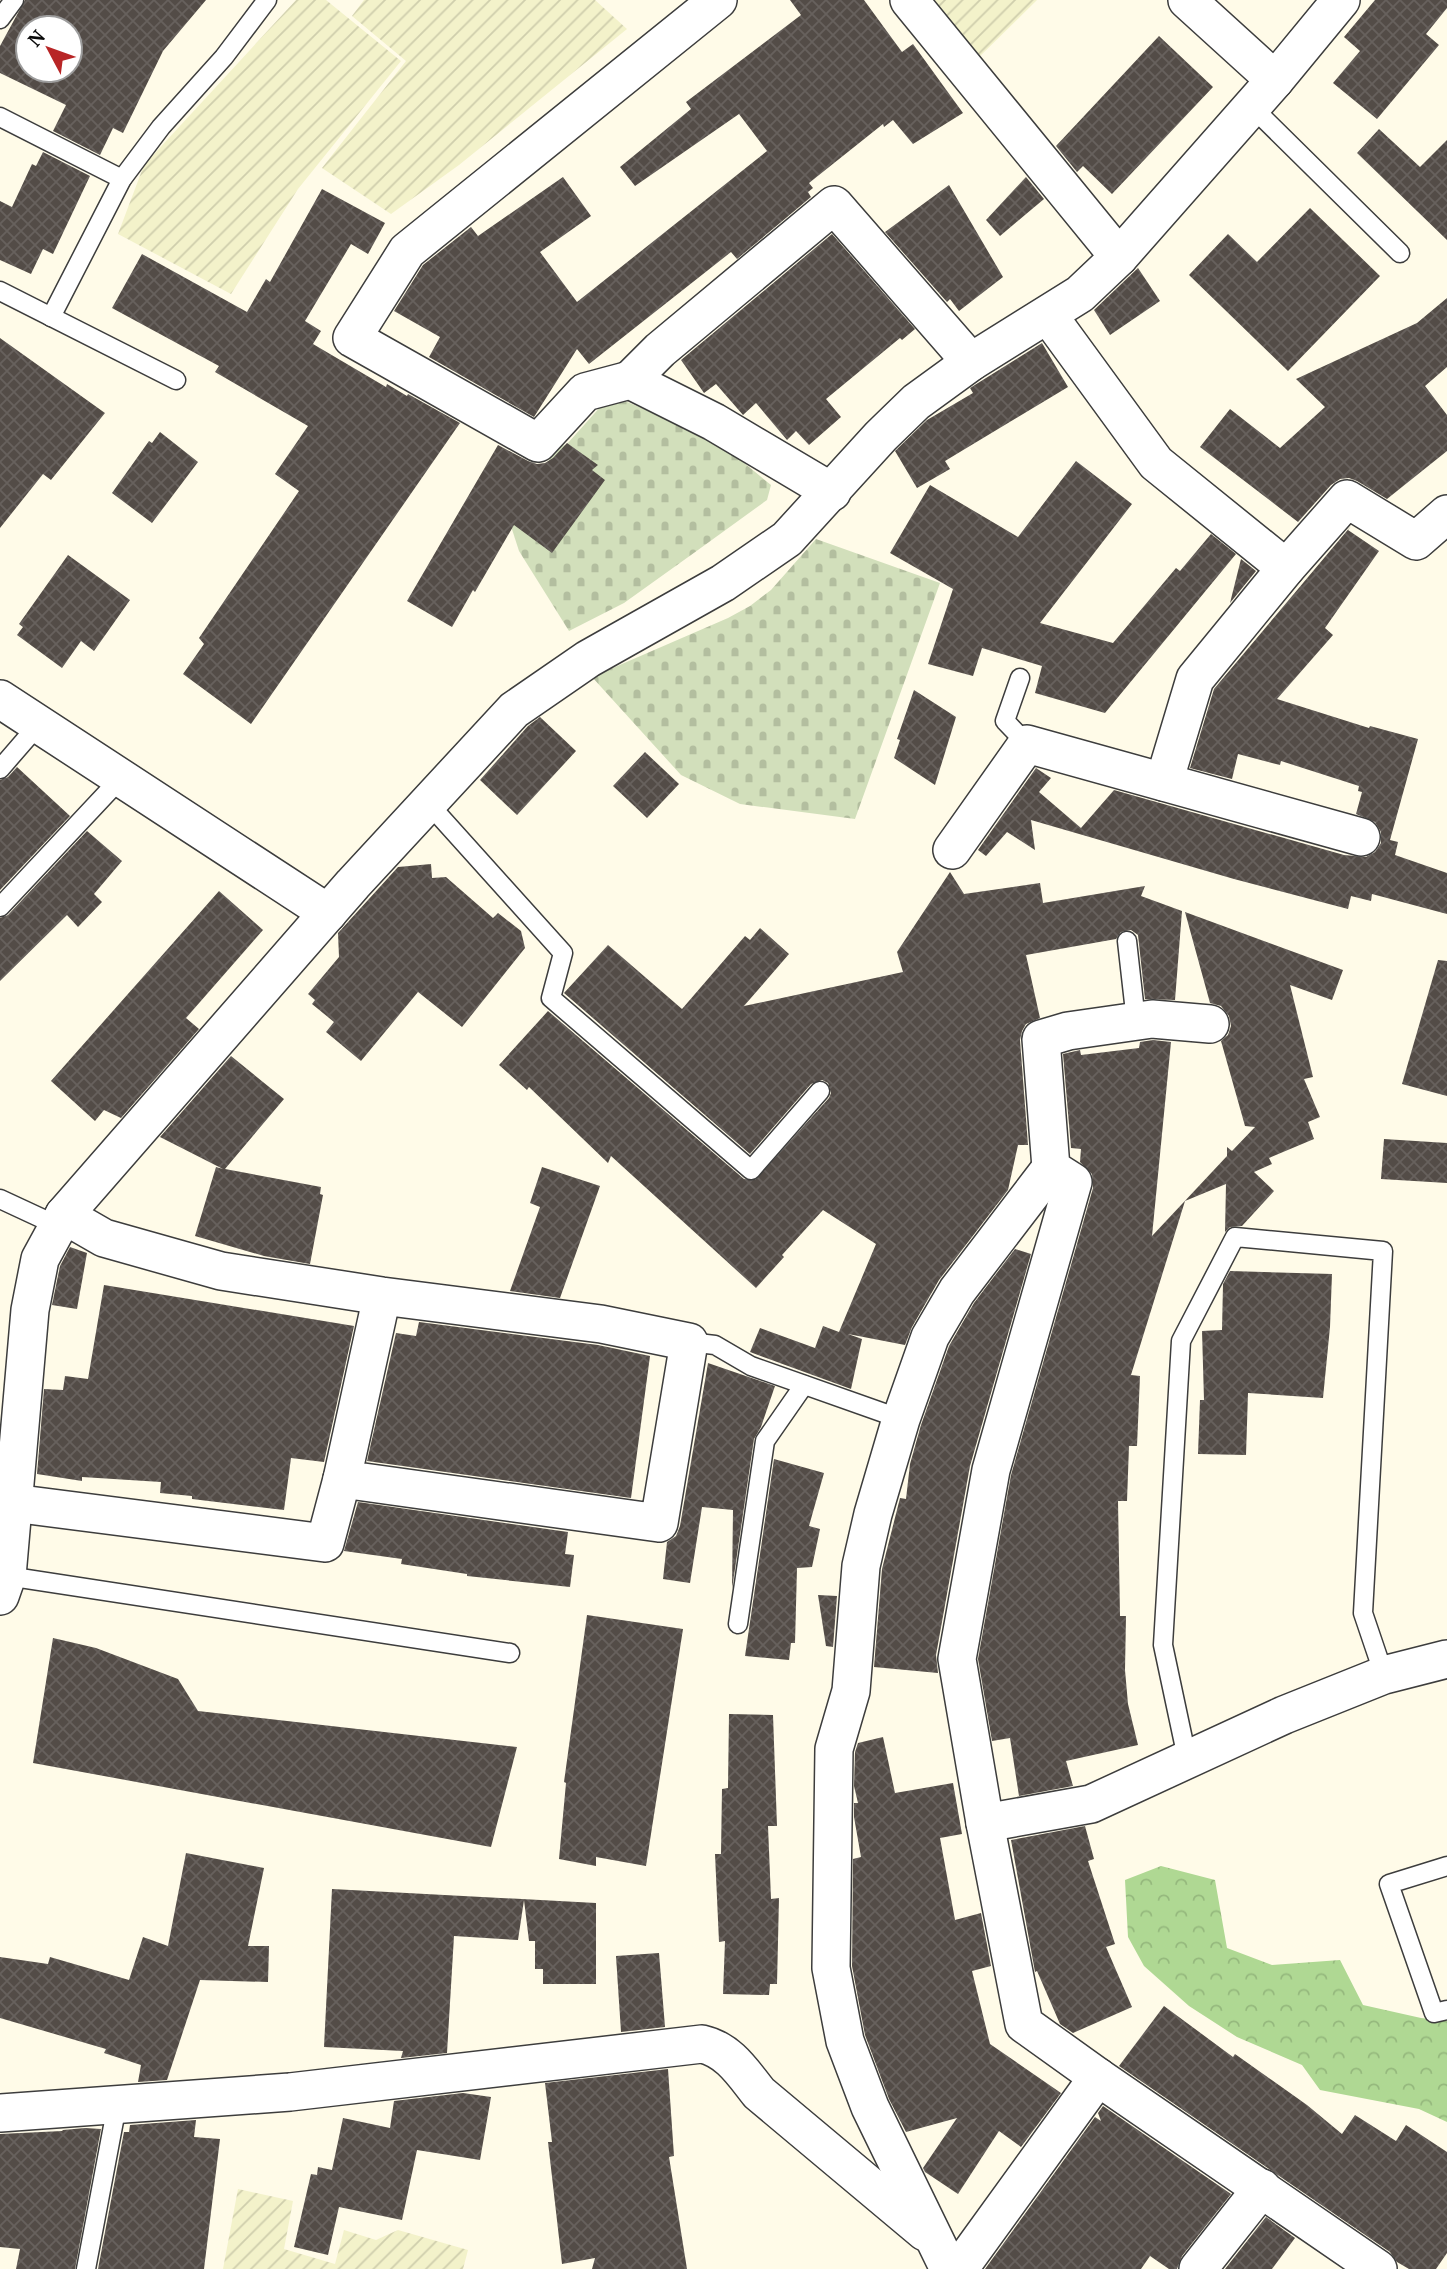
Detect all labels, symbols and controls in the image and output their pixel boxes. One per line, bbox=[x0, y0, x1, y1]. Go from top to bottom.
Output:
north arrow bbox=[14, 14, 84, 84]
text: N bbox=[22, 23, 50, 51]

